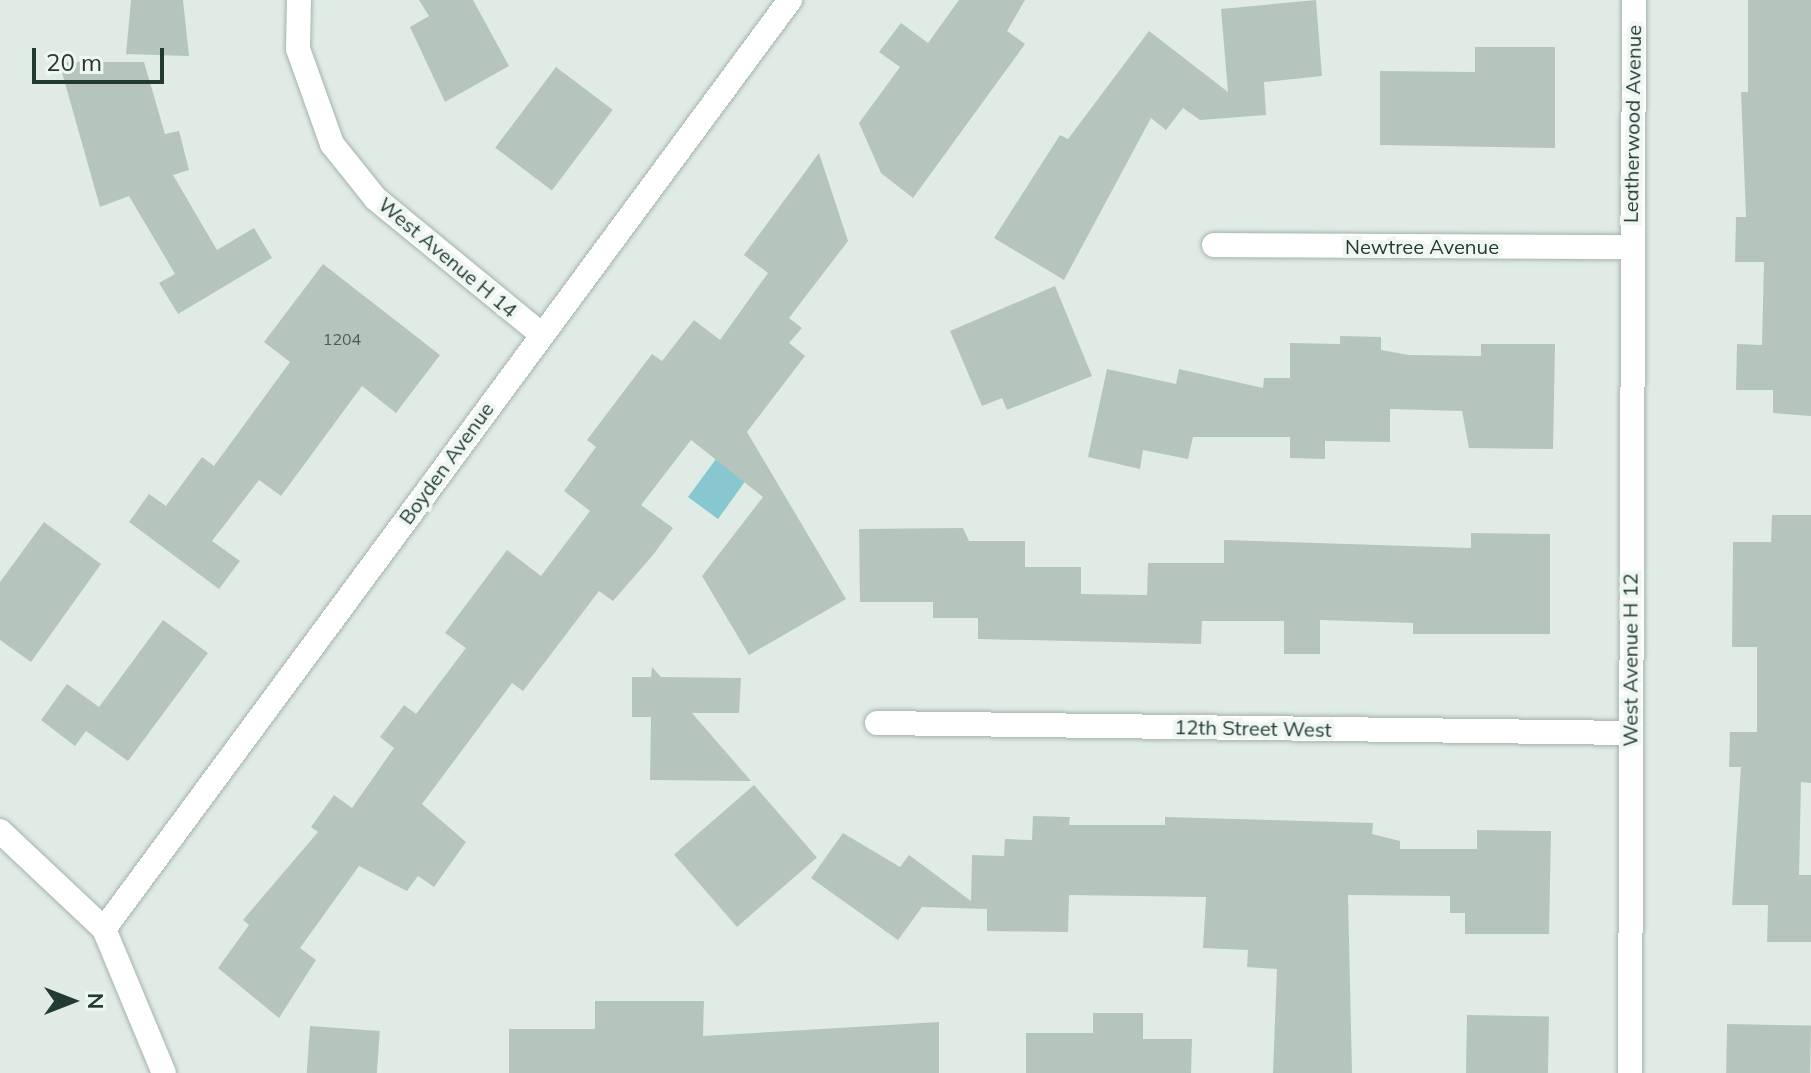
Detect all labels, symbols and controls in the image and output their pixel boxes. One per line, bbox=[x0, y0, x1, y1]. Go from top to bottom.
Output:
street label: Leatherwood Avenue bbox=[1618, 25, 1646, 223]
scale bar bbox=[36, 32, 168, 82]
text: 20 m bbox=[46, 47, 102, 77]
street label: West Avenue H 14 bbox=[374, 192, 522, 322]
street label: Newtree Avenue bbox=[1345, 234, 1499, 258]
house number: 1204 bbox=[323, 329, 361, 349]
street label: Boyden Avenue bbox=[394, 397, 498, 529]
street label: West Avenue H 12 bbox=[1618, 573, 1642, 747]
street label: 12th Street West bbox=[1174, 715, 1332, 741]
north arrow bbox=[32, 961, 112, 1041]
text: N bbox=[82, 993, 110, 1009]

